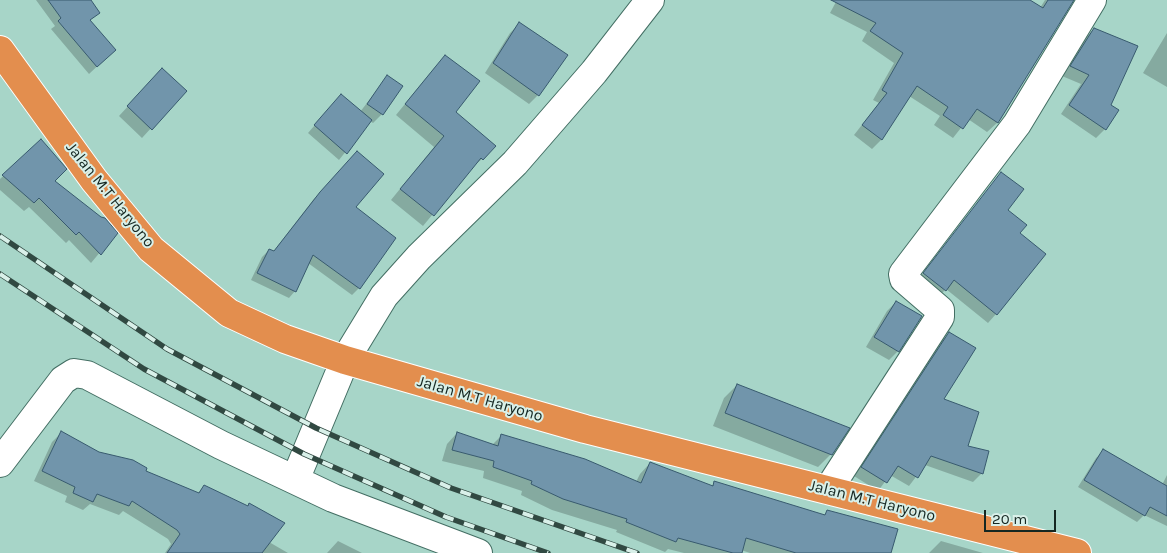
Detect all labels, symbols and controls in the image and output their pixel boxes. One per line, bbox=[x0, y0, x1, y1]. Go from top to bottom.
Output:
street label: Jalan M.T Haryono bbox=[62, 138, 158, 252]
street label: Jalan M.T Haryono bbox=[415, 372, 545, 426]
street label: Jalan M.T Haryono bbox=[807, 476, 937, 526]
scale bar bbox=[987, 500, 1060, 532]
text: 20 m bbox=[992, 510, 1027, 528]

